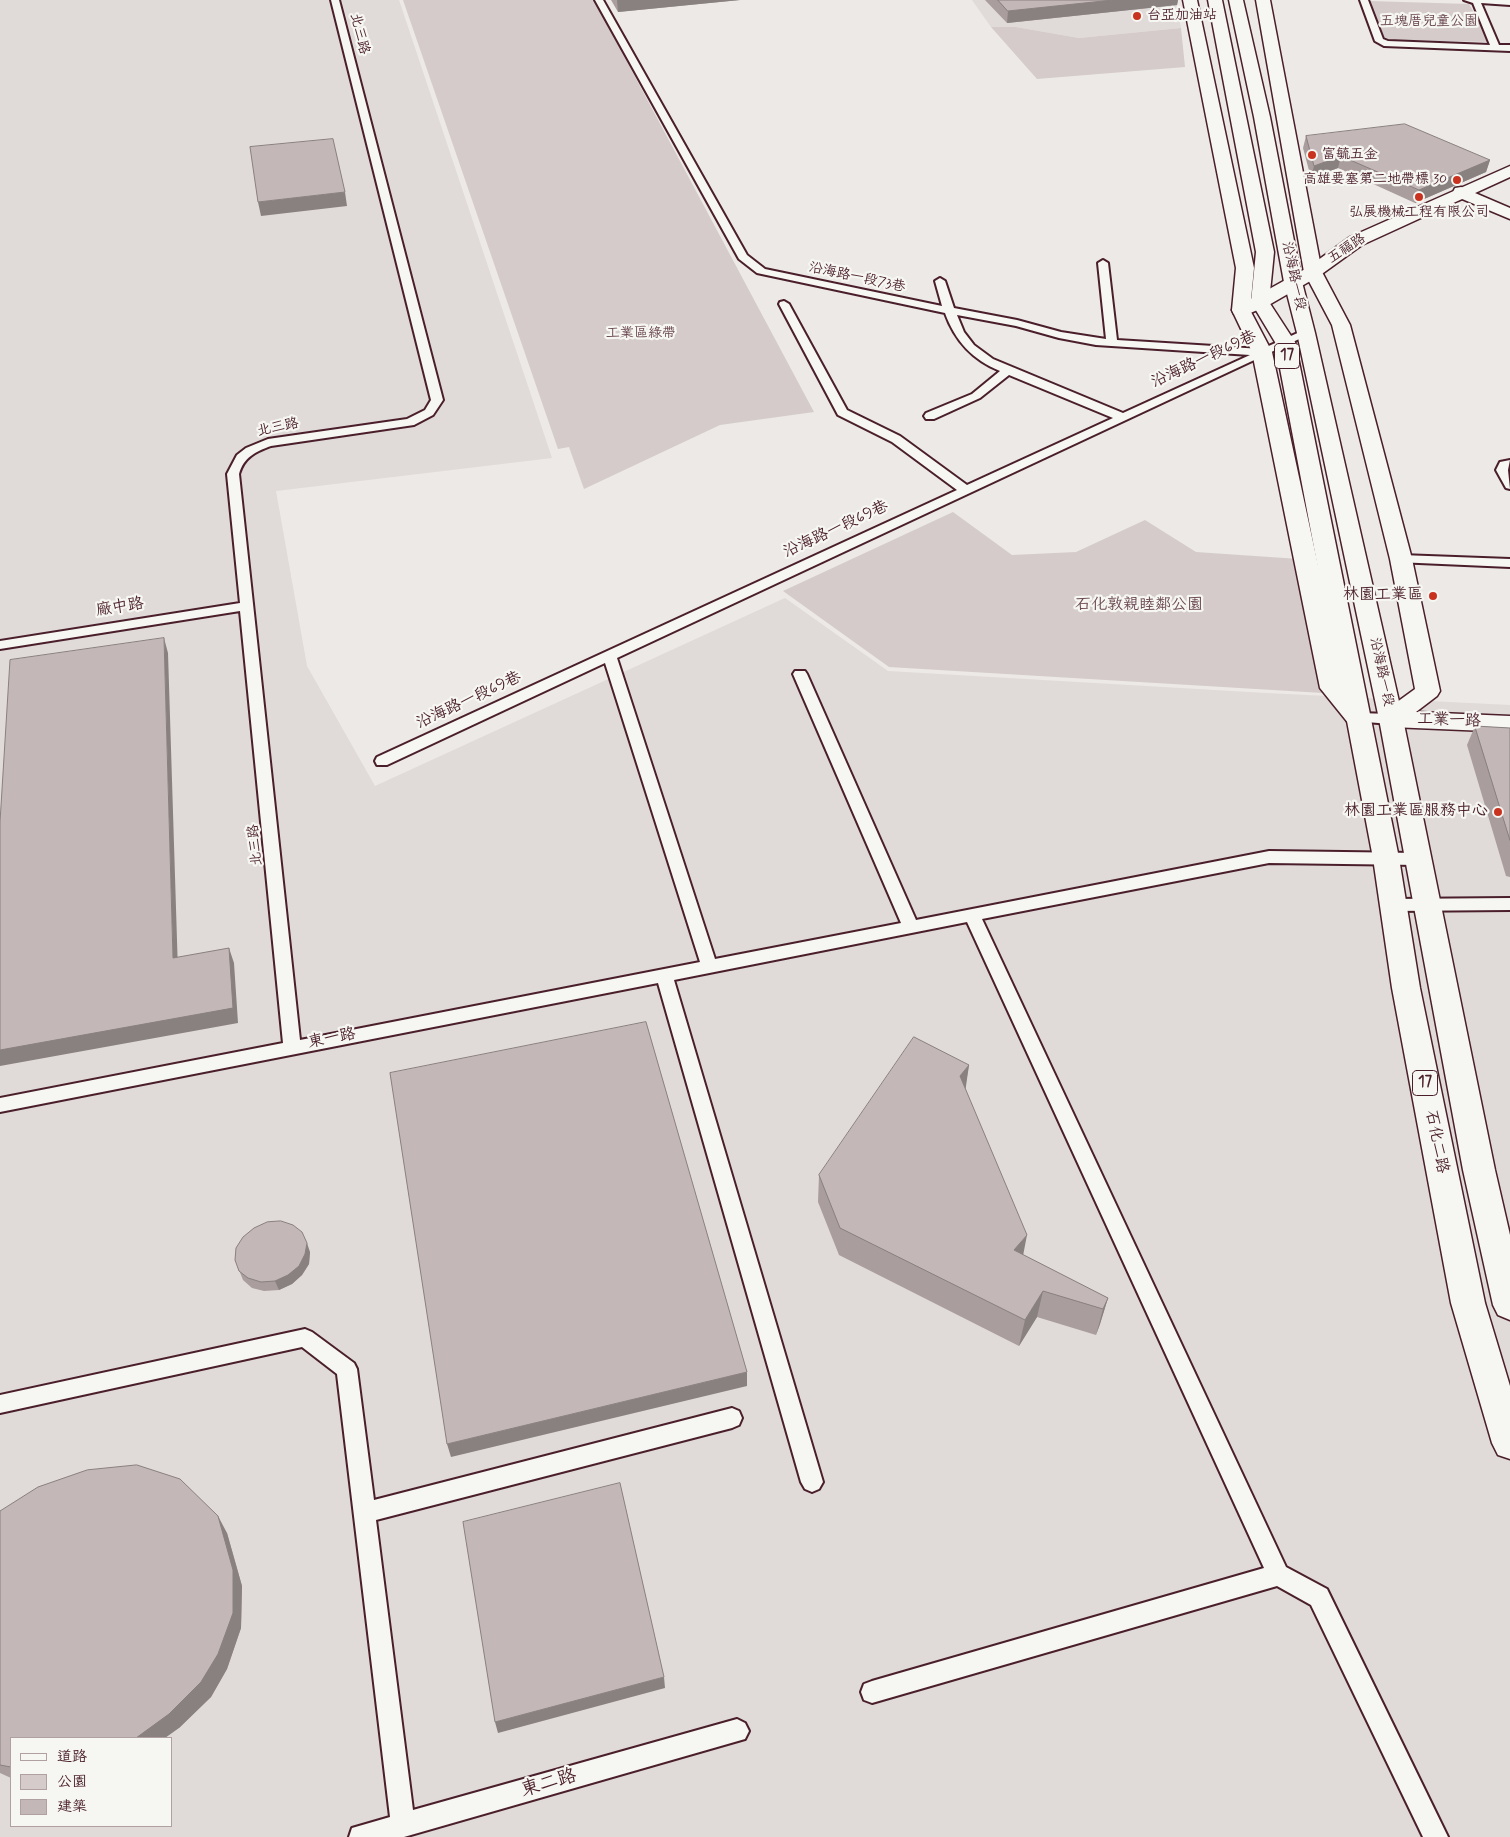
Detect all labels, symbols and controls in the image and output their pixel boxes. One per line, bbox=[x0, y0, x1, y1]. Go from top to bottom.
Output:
place label: 台亞加油站 bbox=[1147, 8, 1217, 24]
marker: 台亞加油站 bbox=[1131, 10, 1143, 22]
street label: 北三路 bbox=[346, 12, 372, 56]
park label: 五塊厝兒童公園 bbox=[1380, 14, 1478, 30]
place label: 富毓五金 bbox=[1322, 147, 1378, 163]
marker: 富毓五金 bbox=[1306, 149, 1318, 161]
place label: 高雄要塞第二地帶標 30 bbox=[1303, 172, 1447, 188]
marker: 高雄要塞第二地帶標 30 bbox=[1451, 174, 1463, 186]
marker: 弘展機械工程有限公司 bbox=[1413, 191, 1425, 203]
place label: 弘展機械工程有限公司 bbox=[1349, 205, 1489, 221]
street label: 五福路 bbox=[1325, 231, 1369, 267]
street label: 沿海路一段 bbox=[1278, 240, 1308, 312]
street label: 沿海路一段73巷 bbox=[807, 260, 907, 296]
park label: 工業區綠帶 bbox=[606, 326, 676, 342]
street label: 沿海路一段69巷 bbox=[1148, 327, 1260, 393]
road number: 17 bbox=[1274, 344, 1300, 368]
street label: 北三路 bbox=[256, 415, 300, 441]
street label: 沿海路一段69巷 bbox=[780, 497, 892, 563]
place label: 林園工業區 bbox=[1343, 586, 1423, 606]
marker: 林園工業區 bbox=[1427, 590, 1439, 602]
street label: 廠中路 bbox=[95, 595, 145, 621]
park label: 石化敦親睦鄰公園 bbox=[1075, 596, 1203, 616]
street label: 沿海路一段 bbox=[1366, 636, 1396, 708]
street label: 沿海路一段69巷 bbox=[413, 668, 525, 734]
street label: 工業一路 bbox=[1417, 710, 1481, 732]
place label: 林園工業區服務中心 bbox=[1344, 802, 1488, 822]
marker: 林園工業區服務中心 bbox=[1492, 806, 1504, 818]
street label: 北三路 bbox=[245, 823, 267, 867]
street label: 東一路 bbox=[307, 1025, 357, 1053]
road number: 17 bbox=[1412, 1070, 1438, 1096]
street label: 石化二路 bbox=[1420, 1109, 1452, 1175]
legend bbox=[10, 1737, 172, 1827]
text: 道路 bbox=[57, 1747, 87, 1767]
street label: 東二路 bbox=[518, 1765, 580, 1803]
text: 公園 bbox=[57, 1772, 87, 1792]
text: 建築 bbox=[57, 1797, 87, 1817]

